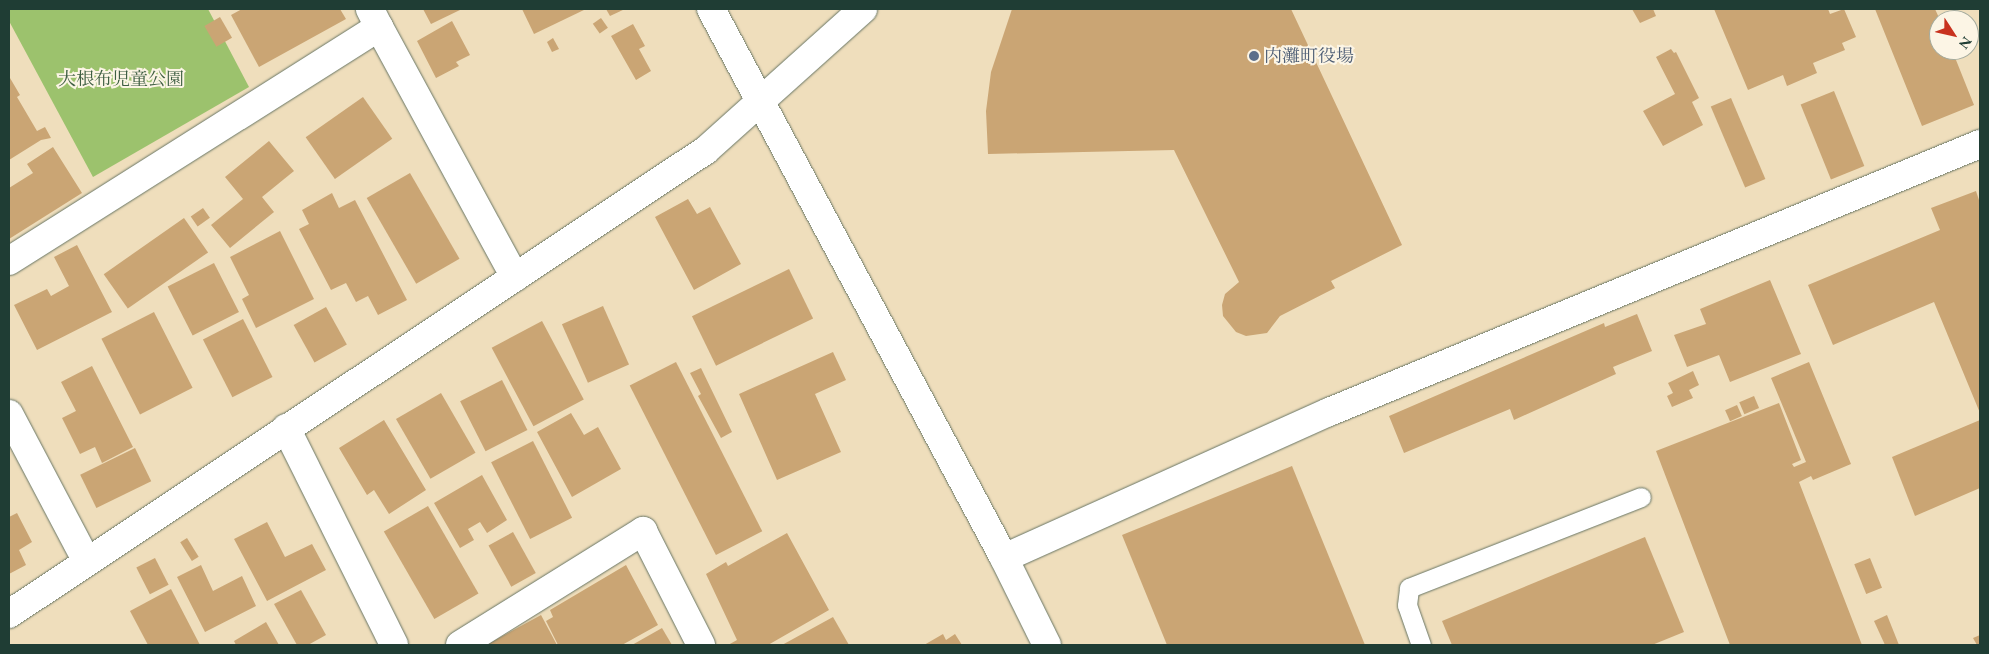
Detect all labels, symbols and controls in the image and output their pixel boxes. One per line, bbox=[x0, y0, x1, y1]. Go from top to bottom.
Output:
north arrow bbox=[1929, 10, 1979, 60]
text: N bbox=[1955, 33, 1976, 53]
place label: 内灘町役場 bbox=[1264, 45, 1354, 67]
marker: 内灘町役場 bbox=[1248, 50, 1260, 62]
park label: 大根布児童公園 bbox=[58, 68, 184, 90]

